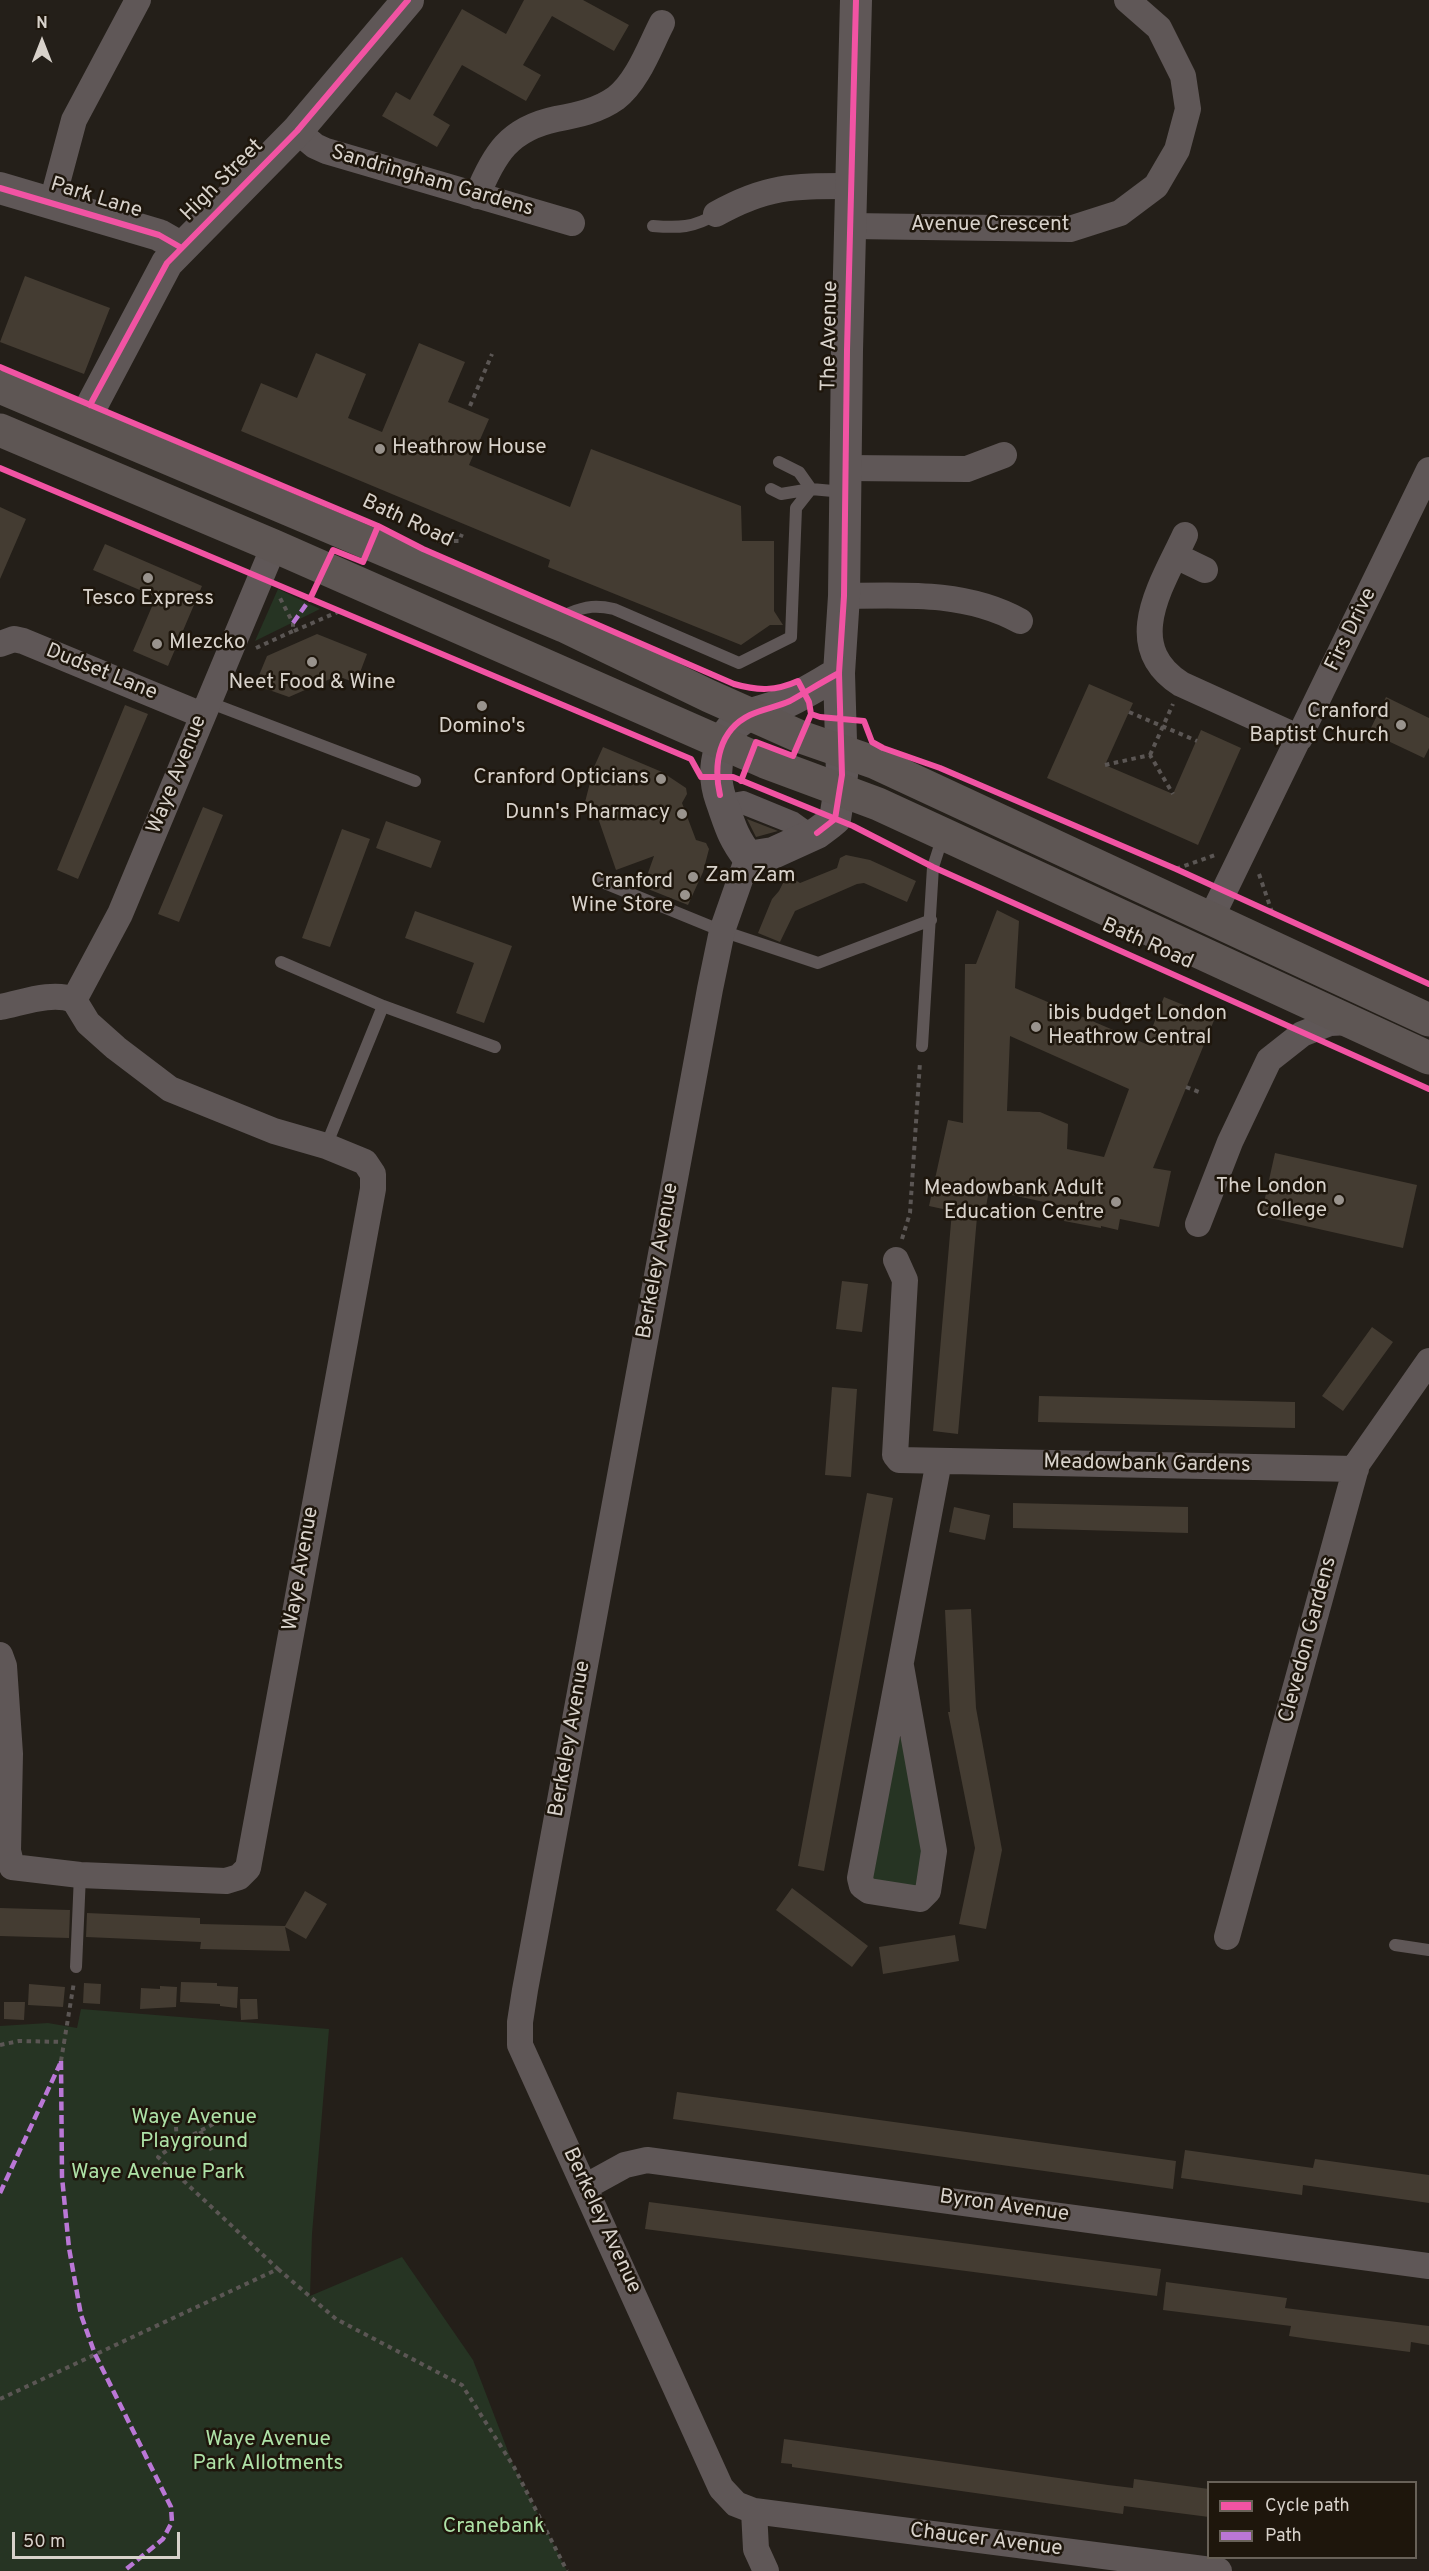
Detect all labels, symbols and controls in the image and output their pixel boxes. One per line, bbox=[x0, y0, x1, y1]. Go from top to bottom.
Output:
north arrow bbox=[12, 12, 72, 72]
text: N bbox=[36, 14, 48, 34]
street label: High Street bbox=[176, 134, 270, 228]
street label: Sandringham Gardens bbox=[328, 141, 536, 223]
street label: Park Lane bbox=[47, 173, 145, 225]
street label: Avenue Crescent bbox=[911, 213, 1069, 239]
street label: The Avenue bbox=[817, 280, 845, 392]
place label: Heathrow House bbox=[392, 436, 547, 462]
marker: Heathrow House bbox=[373, 442, 387, 456]
street label: Bath Road bbox=[357, 490, 457, 554]
marker: Tesco Express bbox=[141, 571, 155, 585]
street label: Firs Drive bbox=[1321, 584, 1383, 676]
place label: Tesco Express bbox=[82, 587, 214, 613]
place label: Mlezcko bbox=[169, 631, 246, 657]
marker: Mlezcko bbox=[150, 637, 164, 651]
street label: Dudset Lane bbox=[42, 639, 160, 707]
marker: Neet Food & Wine bbox=[305, 655, 319, 669]
place label: Neet Food & Wine bbox=[228, 671, 396, 697]
marker: Domino's bbox=[475, 699, 489, 713]
place label: Cranford Baptist Church bbox=[1249, 700, 1389, 750]
street label: Waye Avenue bbox=[143, 712, 213, 838]
place label: Domino's bbox=[438, 715, 526, 741]
marker: Cranford Baptist Church bbox=[1394, 718, 1408, 732]
place label: Cranford Opticians bbox=[473, 766, 649, 792]
marker: Cranford Opticians bbox=[654, 772, 668, 786]
place label: Dunn's Pharmacy bbox=[505, 801, 670, 827]
marker: Dunn's Pharmacy bbox=[675, 807, 689, 821]
place label: Zam Zam bbox=[705, 864, 795, 890]
place label: Cranford Wine Store bbox=[571, 870, 673, 920]
marker: Zam Zam bbox=[686, 870, 700, 884]
marker: Cranford Wine Store bbox=[678, 888, 692, 902]
street label: Bath Road bbox=[1097, 914, 1197, 976]
place label: ibis budget London Heathrow Central bbox=[1048, 1002, 1227, 1052]
marker: ibis budget London Heathrow Central bbox=[1029, 1020, 1043, 1034]
place label: The London College bbox=[1216, 1175, 1327, 1225]
place label: Meadowbank Adult Education Centre bbox=[924, 1177, 1104, 1227]
street label: Berkeley Avenue bbox=[633, 1181, 685, 1341]
marker: The London College bbox=[1332, 1193, 1346, 1207]
marker: Meadowbank Adult Education Centre bbox=[1109, 1195, 1123, 1209]
street label: Meadowbank Gardens bbox=[1043, 1451, 1251, 1479]
street label: Waye Avenue bbox=[279, 1505, 325, 1633]
street label: Clevedon Gardens bbox=[1275, 1554, 1343, 1726]
street label: Berkeley Avenue bbox=[545, 1659, 597, 1819]
park label: Waye Avenue Playground bbox=[131, 2106, 257, 2156]
street label: Berkeley Avenue bbox=[556, 2144, 646, 2298]
park label: Waye Avenue Park bbox=[71, 2161, 245, 2187]
street label: Byron Avenue bbox=[938, 2185, 1070, 2229]
park label: Waye Avenue Park Allotments bbox=[193, 2428, 343, 2478]
legend bbox=[1207, 2481, 1417, 2559]
text: Cycle path bbox=[1265, 2495, 1350, 2518]
park label: Cranebank bbox=[443, 2515, 545, 2541]
street label: Chaucer Avenue bbox=[908, 2519, 1064, 2563]
scale bar bbox=[15, 2520, 183, 2558]
text: Path bbox=[1265, 2525, 1302, 2548]
text: 50 m bbox=[23, 2531, 65, 2554]

